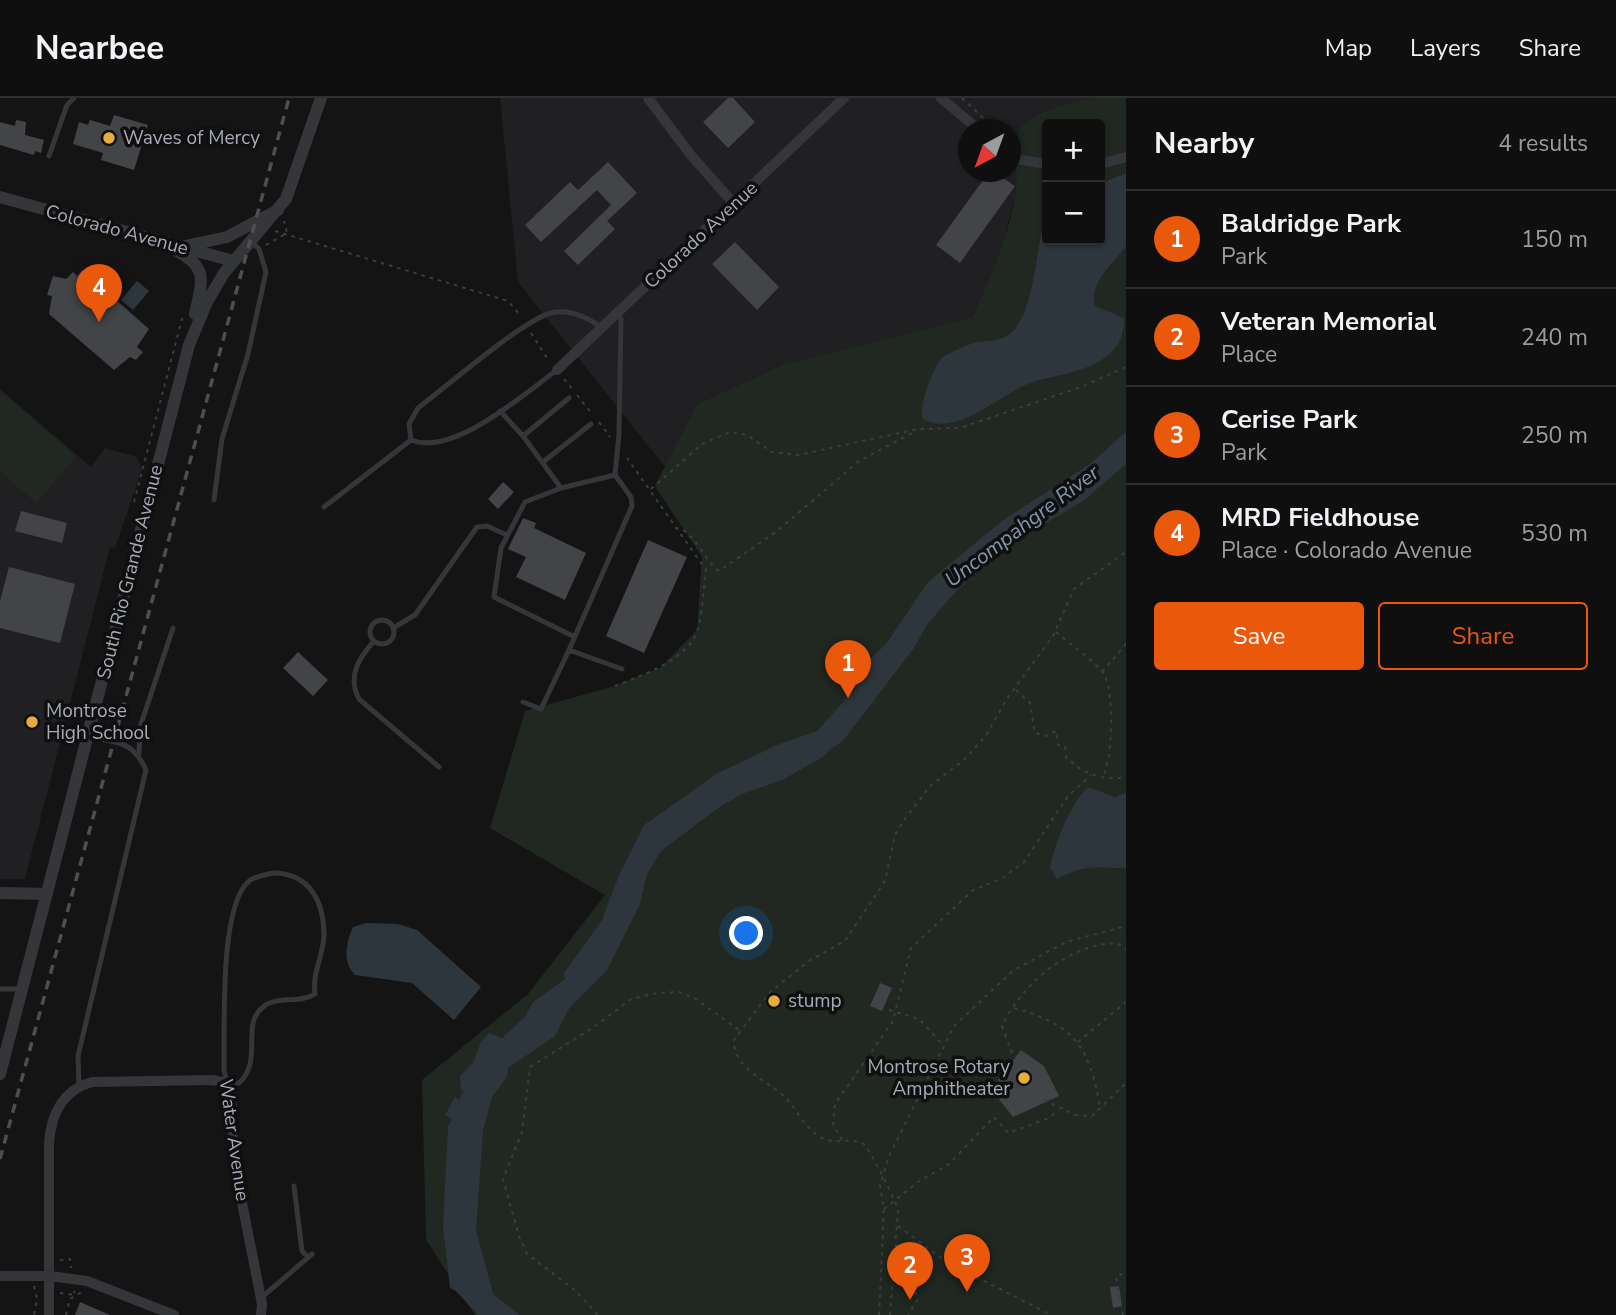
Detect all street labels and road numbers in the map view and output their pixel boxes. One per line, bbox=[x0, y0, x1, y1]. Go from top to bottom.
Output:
street label: Colorado Avenue bbox=[638, 175, 764, 295]
street label: Colorado Avenue bbox=[43, 198, 191, 262]
street label: South Rio Grande Avenue bbox=[91, 462, 169, 682]
street label: Water Avenue bbox=[213, 1077, 255, 1203]

